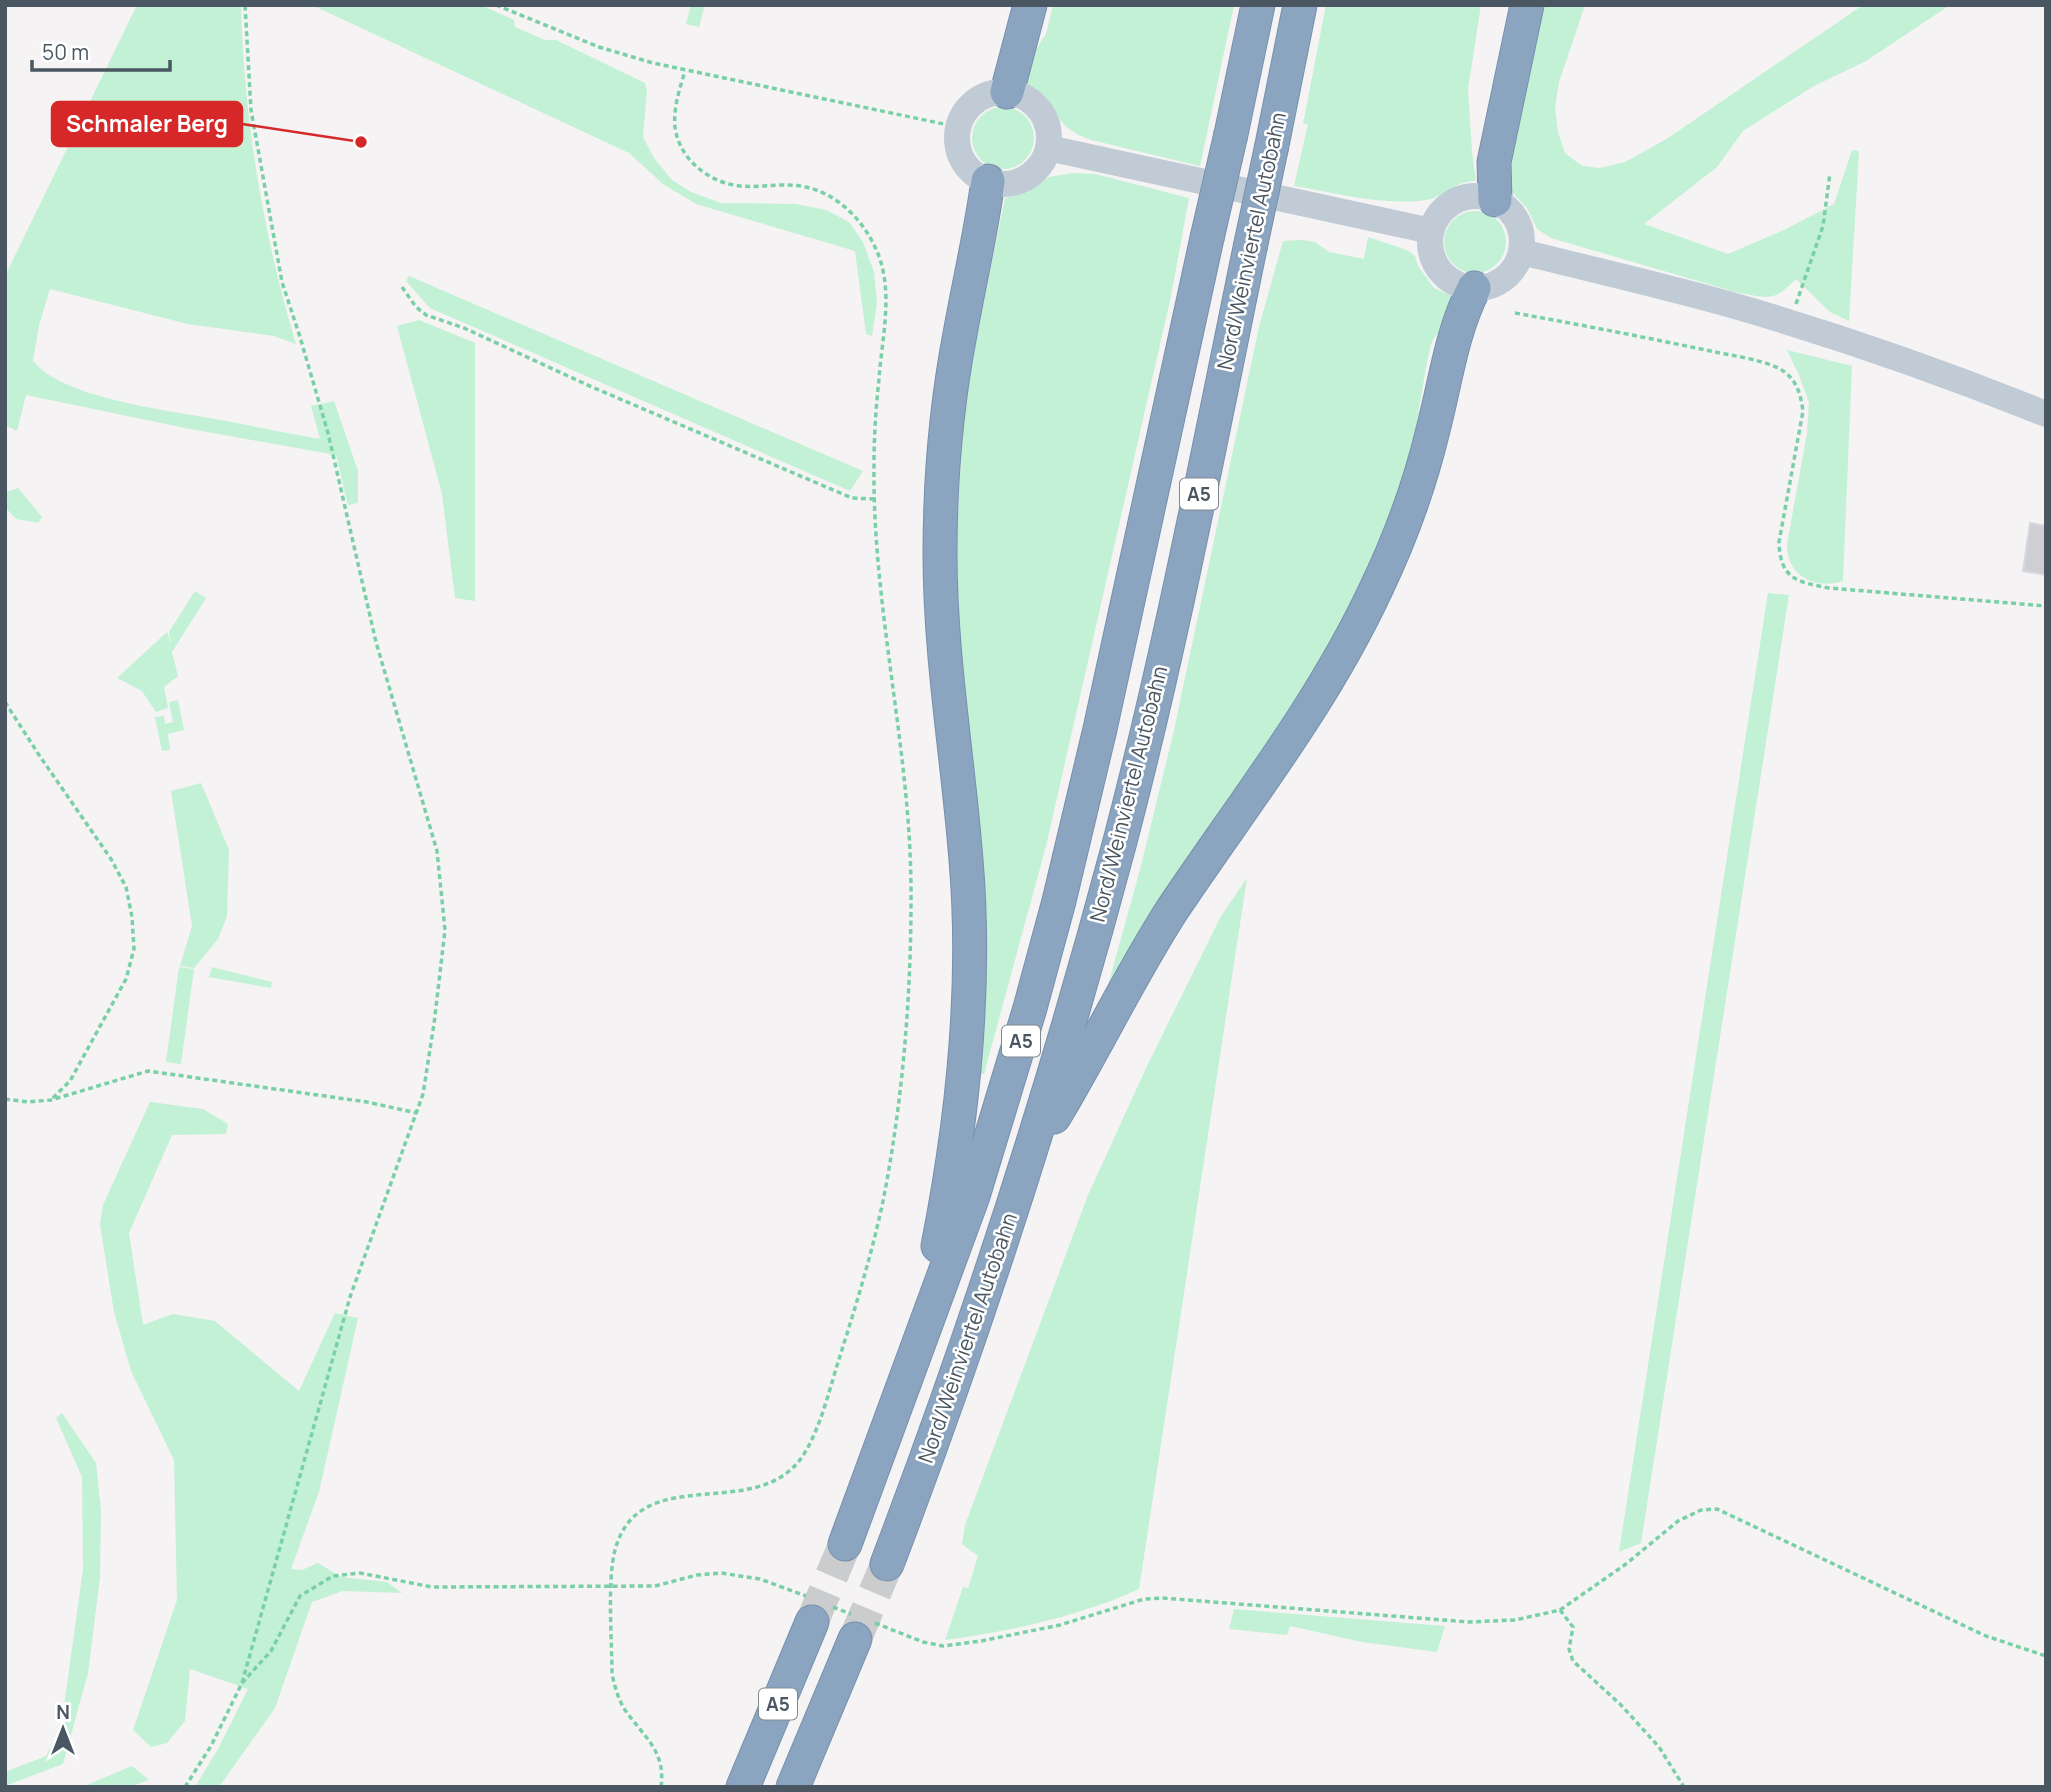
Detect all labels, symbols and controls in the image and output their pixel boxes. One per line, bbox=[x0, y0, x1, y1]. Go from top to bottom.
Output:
scale bar bbox=[32, 28, 170, 72]
text: 50 m bbox=[42, 38, 89, 66]
callout: Schmaler Berg bbox=[52, 102, 242, 146]
text: Schmaler Berg bbox=[66, 107, 228, 139]
street label: Nord/Weinviertel Autobahn bbox=[1210, 109, 1292, 372]
road number: A5 bbox=[1180, 478, 1218, 509]
street label: Nord/Weinviertel Autobahn bbox=[1083, 663, 1173, 925]
road number: A5 bbox=[1002, 1026, 1040, 1056]
street label: Nord/Weinviertel Autobahn bbox=[911, 1209, 1023, 1466]
road number: A5 bbox=[759, 1688, 797, 1720]
north arrow bbox=[28, 1694, 98, 1764]
text: N bbox=[56, 1699, 70, 1725]

